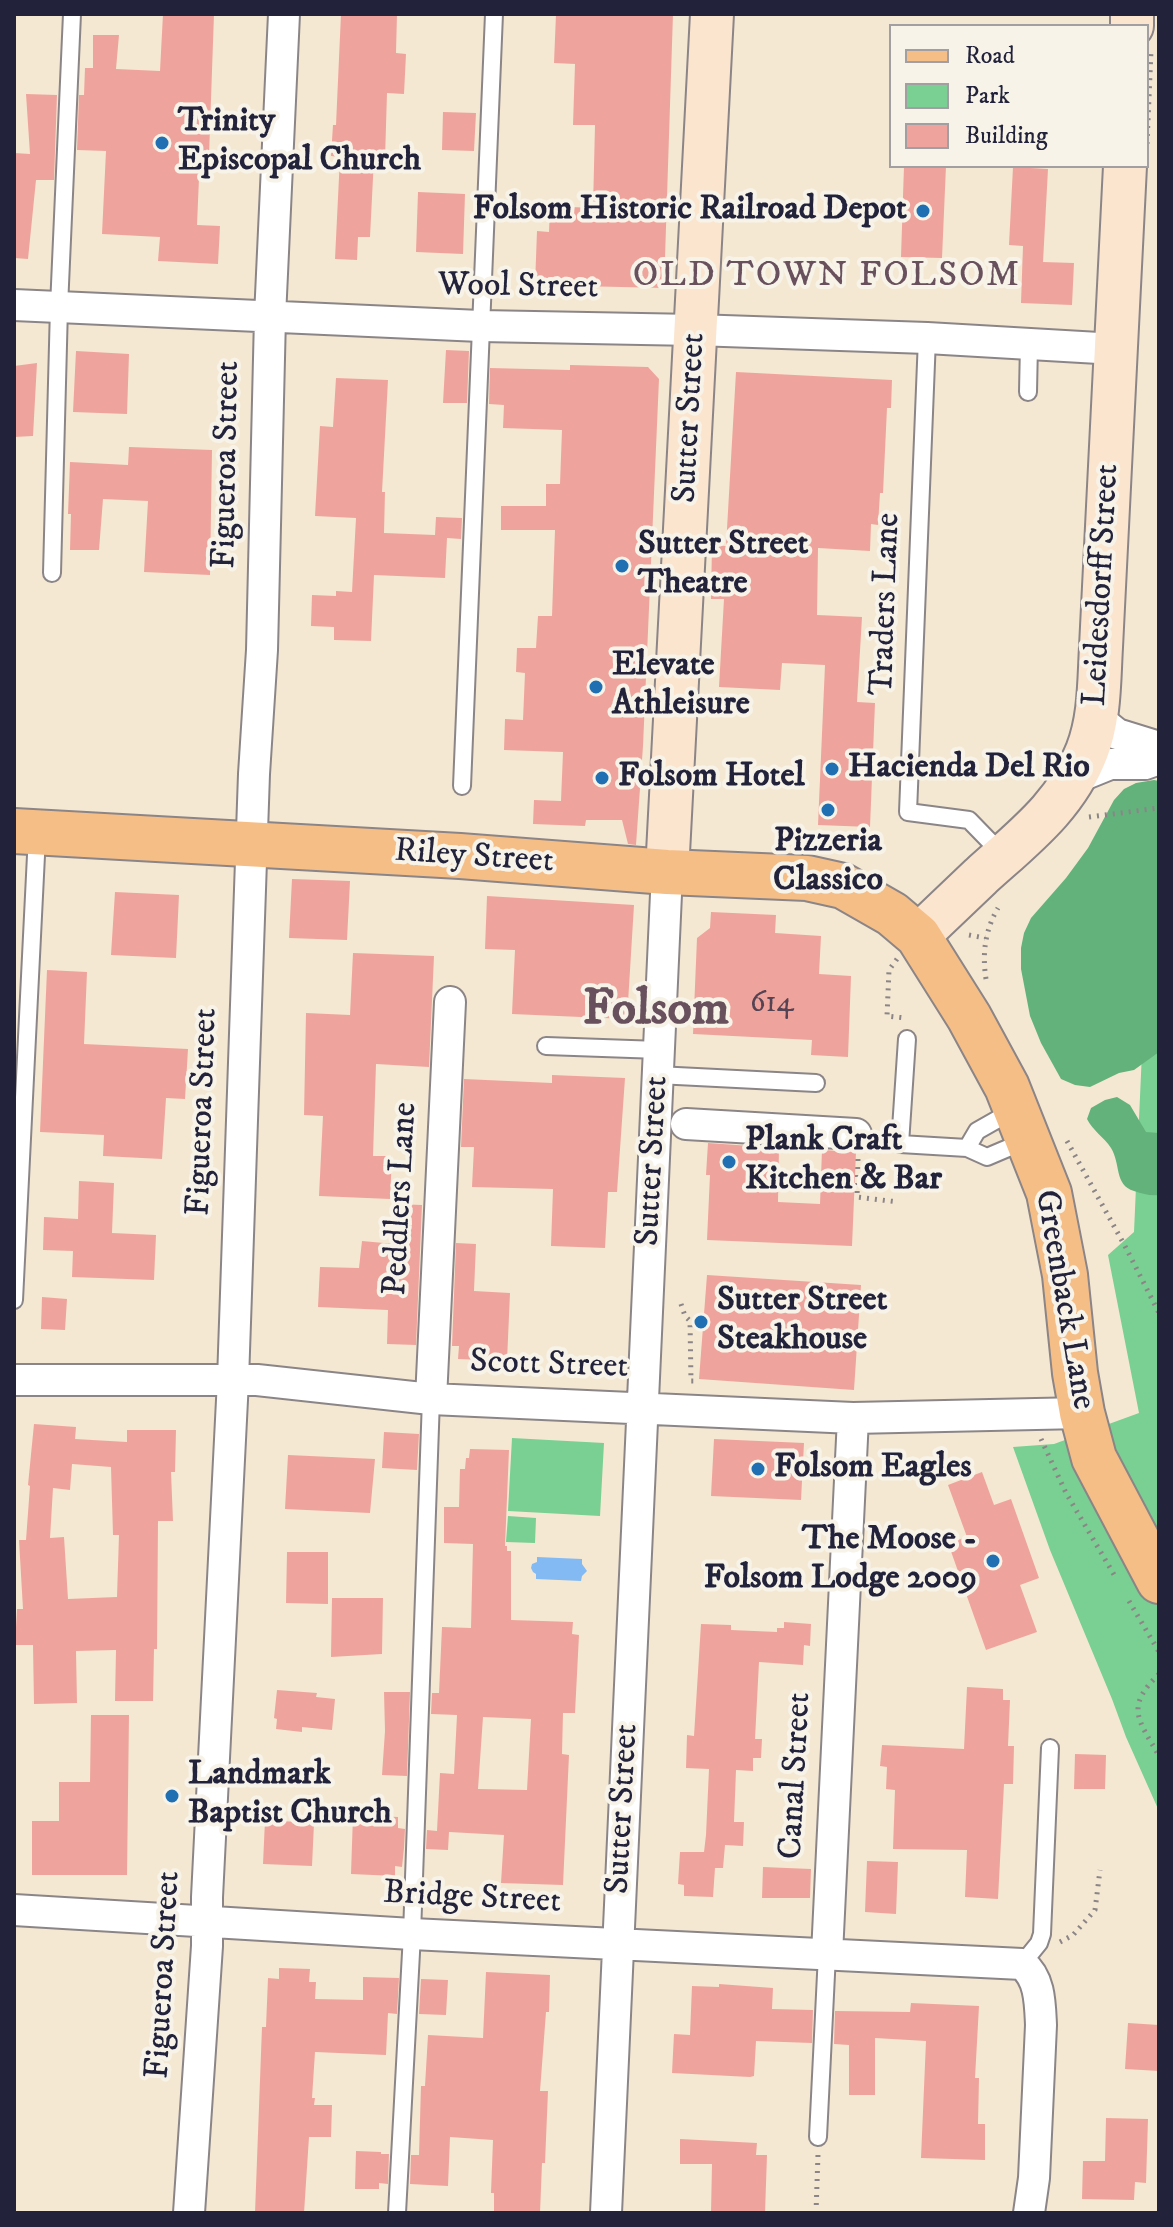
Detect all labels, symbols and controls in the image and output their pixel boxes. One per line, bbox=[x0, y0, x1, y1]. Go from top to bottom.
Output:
legend bbox=[889, 24, 1149, 168]
text: Road bbox=[965, 41, 1015, 71]
text: Park bbox=[965, 81, 1010, 111]
place label: Trinity Episcopal Church bbox=[178, 103, 421, 182]
text: Building bbox=[965, 121, 1048, 151]
marker: Trinity Episcopal Church bbox=[153, 134, 171, 152]
place label: Folsom Historic Railroad Depot bbox=[473, 191, 907, 231]
marker: Folsom Historic Railroad Depot bbox=[914, 202, 932, 220]
district label: OLD TOWN FOLSOM bbox=[633, 256, 1021, 300]
street label: Wool Street bbox=[437, 266, 599, 310]
street label: Sutter Street bbox=[666, 332, 716, 504]
street label: Figueroa Street bbox=[206, 361, 250, 569]
street label: Leidesdorff Street bbox=[1076, 463, 1130, 707]
street label: Traders Lane bbox=[863, 512, 911, 696]
place label: Sutter Street Theatre bbox=[638, 526, 808, 606]
marker: Sutter Street Theatre bbox=[613, 557, 631, 575]
place label: Elevate Athleisure bbox=[612, 647, 750, 726]
marker: Elevate Athleisure bbox=[587, 678, 605, 696]
place label: Hacienda Del Rio bbox=[848, 749, 1090, 789]
place label: Folsom Hotel bbox=[618, 758, 805, 798]
marker: Hacienda Del Rio bbox=[823, 760, 841, 778]
marker: Folsom Hotel bbox=[593, 769, 611, 787]
marker: Pizzeria Classico bbox=[819, 801, 837, 819]
place label: Pizzeria Classico bbox=[773, 823, 883, 902]
street label: Riley Street bbox=[393, 832, 555, 884]
district label: Folsom bbox=[583, 983, 729, 1043]
house number: 614 bbox=[750, 987, 794, 1023]
street label: Figueroa Street bbox=[180, 1007, 228, 1217]
street label: Sutter Street bbox=[629, 1075, 679, 1247]
street label: Peddlers Lane bbox=[377, 1101, 427, 1297]
place label: Plank Craft Kitchen & Bar bbox=[745, 1122, 942, 1202]
marker: Plank Craft Kitchen & Bar bbox=[720, 1153, 738, 1171]
street label: Greenback Lane bbox=[1024, 1187, 1102, 1413]
place label: Sutter Street Steakhouse bbox=[717, 1282, 887, 1362]
marker: Sutter Street Steakhouse bbox=[692, 1313, 710, 1331]
street label: Scott Street bbox=[469, 1343, 629, 1389]
place label: Folsom Eagles bbox=[774, 1449, 972, 1489]
marker: Folsom Eagles bbox=[749, 1460, 767, 1478]
place label: The Moose - Folsom Lodge 2009 bbox=[704, 1521, 977, 1600]
marker: The Moose - Folsom Lodge 2009 bbox=[984, 1552, 1002, 1570]
street label: Canal Street bbox=[772, 1691, 822, 1861]
street label: Sutter Street bbox=[599, 1723, 649, 1895]
place label: Landmark Baptist Church bbox=[188, 1756, 392, 1836]
marker: Landmark Baptist Church bbox=[163, 1787, 181, 1805]
street label: Figueroa Street bbox=[139, 1870, 191, 2080]
street label: Bridge Street bbox=[382, 1874, 562, 1924]

